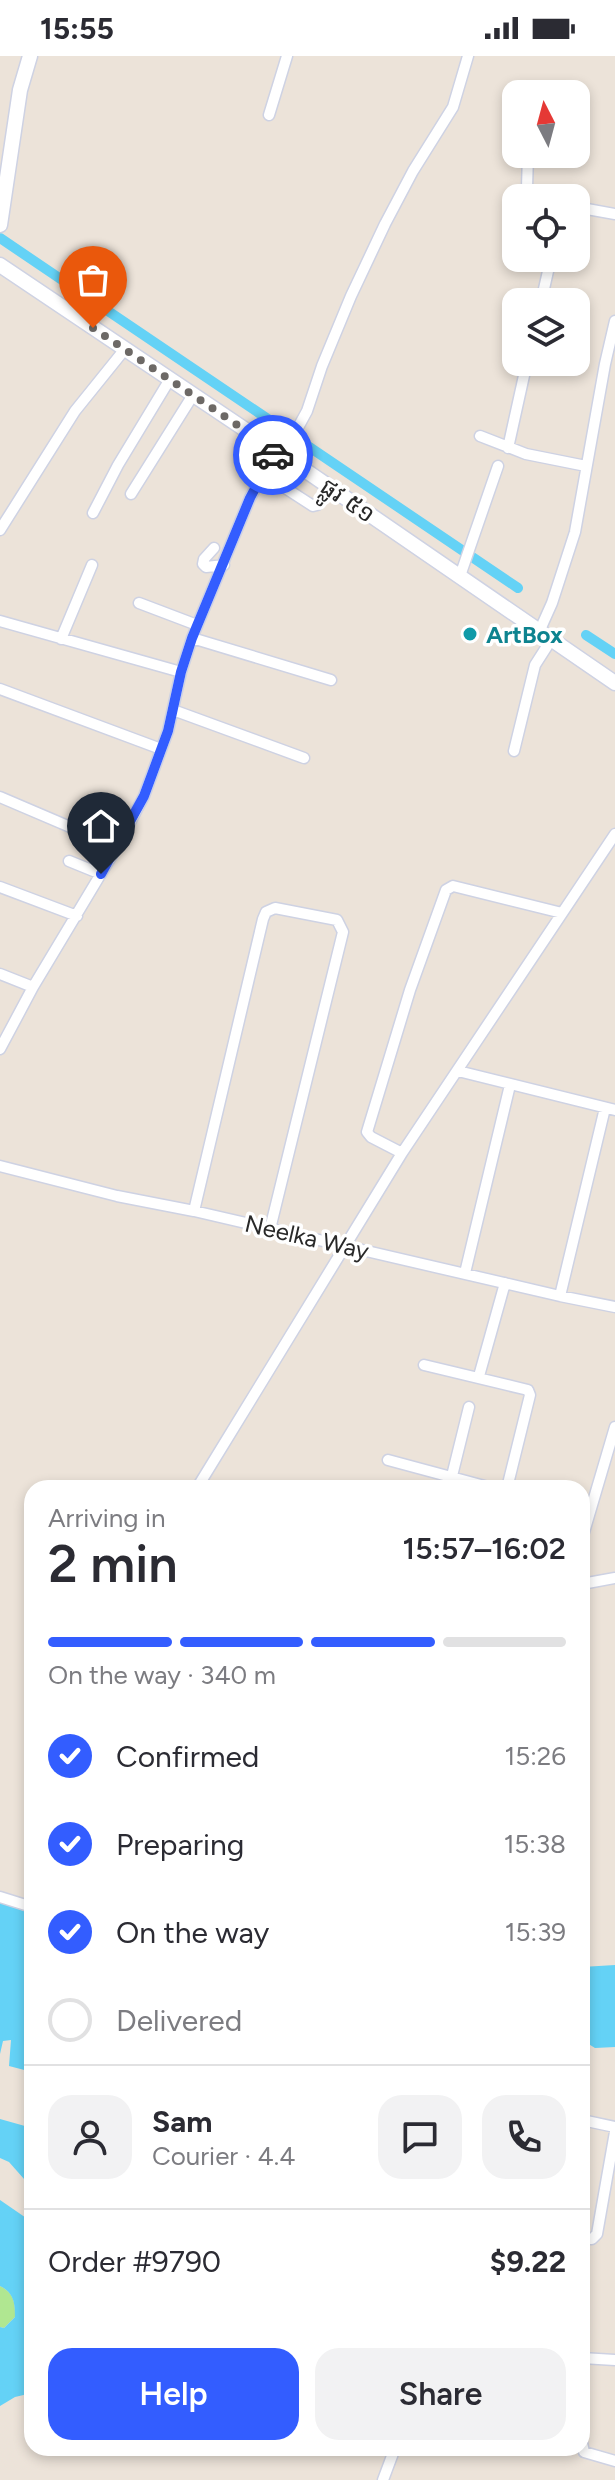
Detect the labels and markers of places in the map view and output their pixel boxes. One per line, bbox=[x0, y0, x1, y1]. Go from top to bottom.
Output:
pin bbox=[59, 246, 127, 328]
place label: ArtBox bbox=[486, 620, 563, 649]
marker: ArtBox bbox=[461, 625, 479, 643]
pin bbox=[67, 792, 135, 874]

